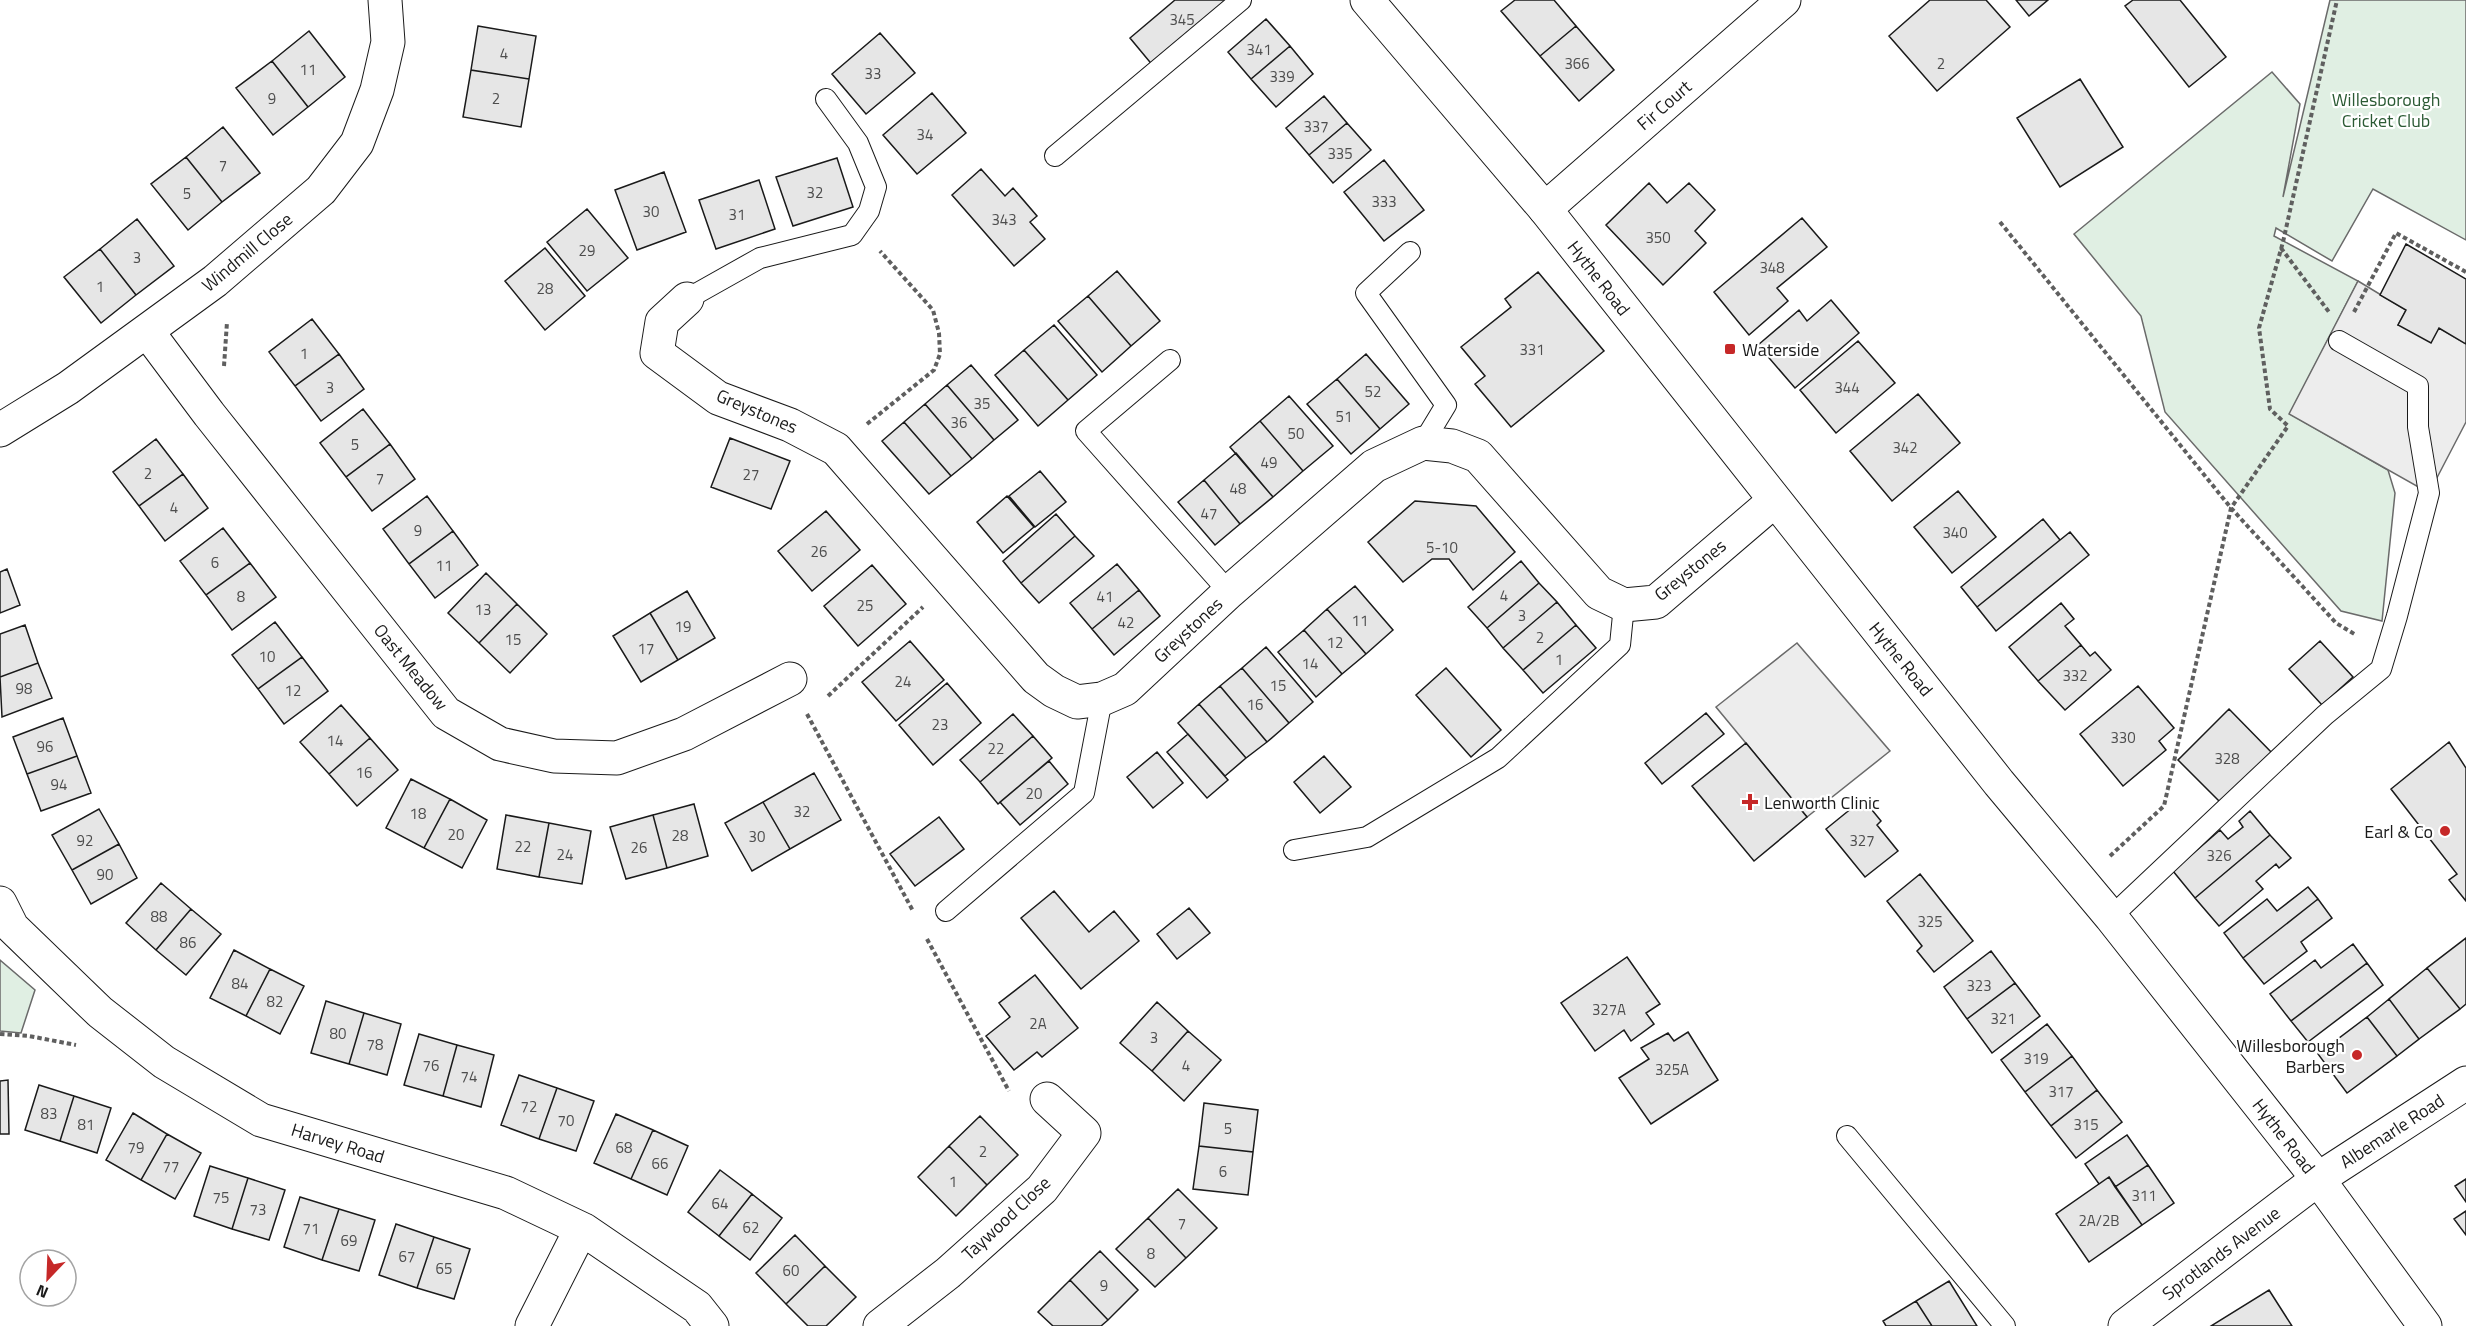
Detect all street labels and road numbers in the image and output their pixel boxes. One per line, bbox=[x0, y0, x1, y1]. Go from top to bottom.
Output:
street label: Fir Court bbox=[1631, 73, 1698, 136]
street label: Windmill Close bbox=[196, 206, 298, 298]
street label: Hythe Road bbox=[1561, 235, 1637, 321]
street label: Greystones bbox=[712, 382, 802, 440]
street label: Greystones bbox=[1648, 532, 1732, 608]
street label: Greystones bbox=[1147, 591, 1229, 669]
street label: Hythe Road bbox=[1863, 616, 1939, 702]
street label: Oast Meadow bbox=[367, 618, 455, 717]
street label: Albemarle Road bbox=[2334, 1087, 2450, 1175]
street label: Hythe Road bbox=[2246, 1093, 2322, 1179]
street label: Harvey Road bbox=[288, 1116, 388, 1170]
street label: Taywood Close bbox=[956, 1170, 1056, 1266]
street label: Sprotlands Avenue bbox=[2156, 1199, 2286, 1307]

